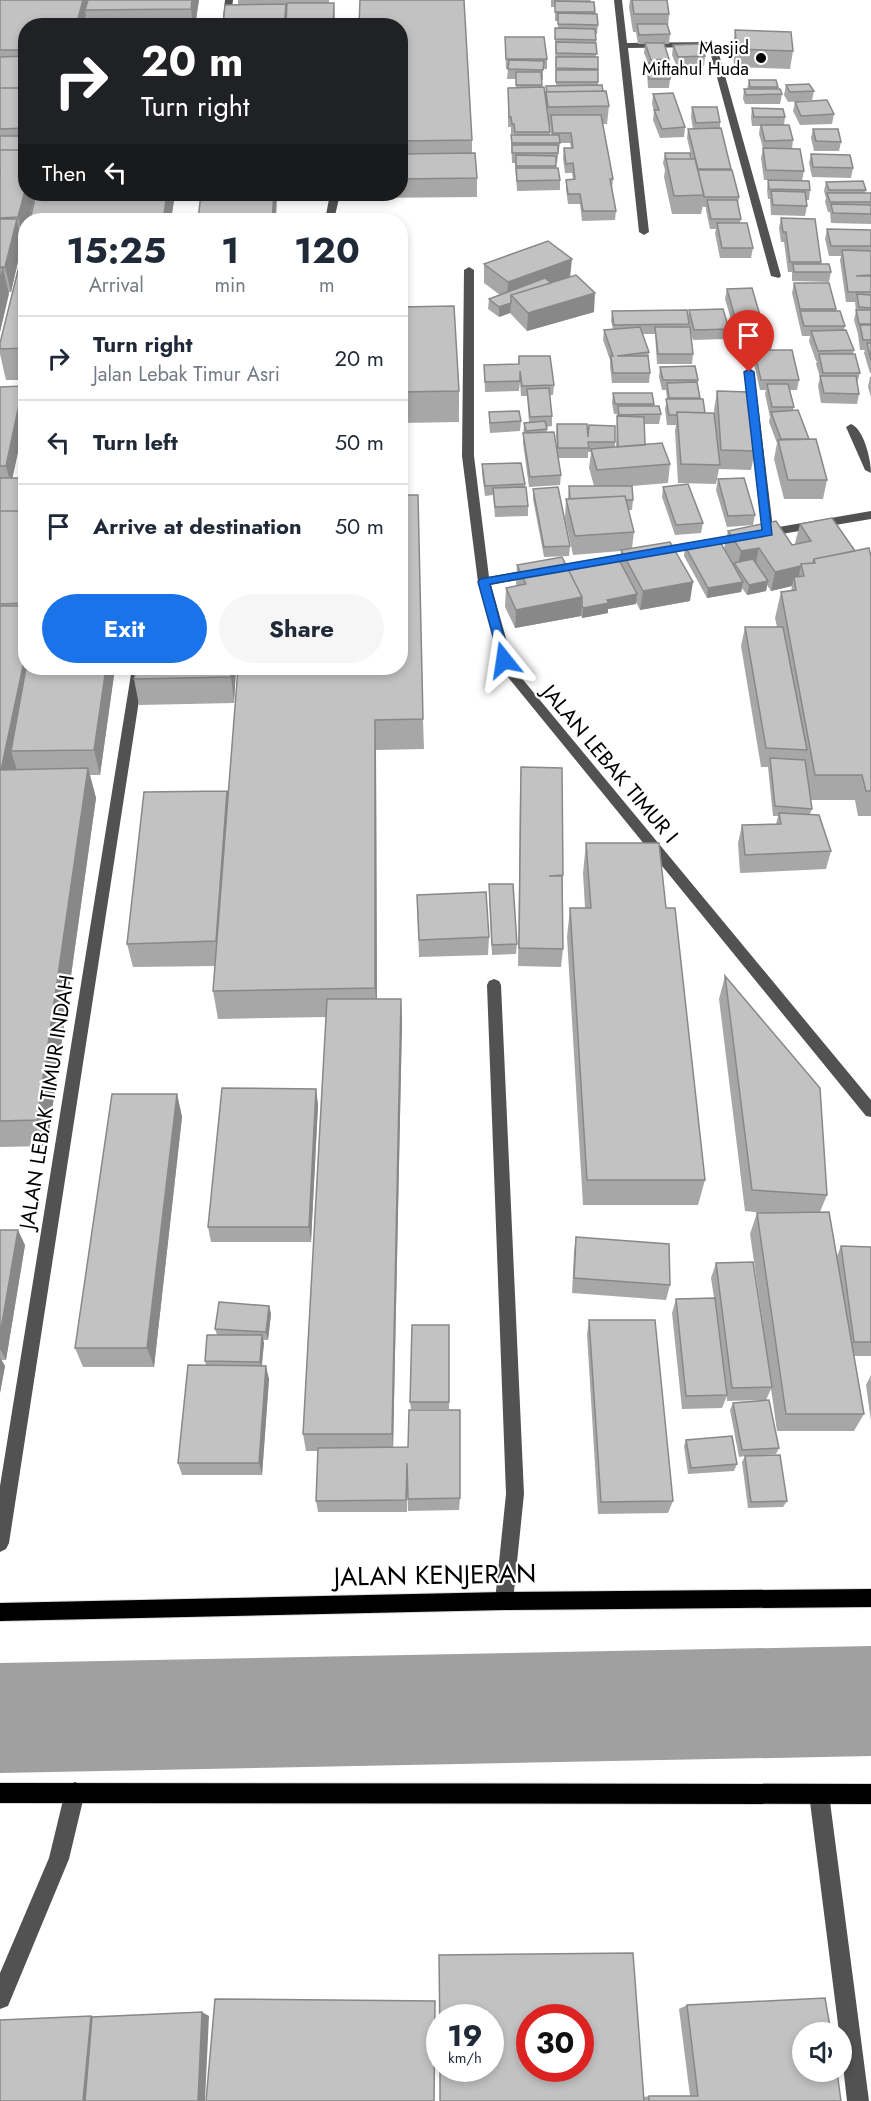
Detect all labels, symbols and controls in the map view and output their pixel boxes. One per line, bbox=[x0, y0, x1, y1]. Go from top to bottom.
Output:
text: 20 m bbox=[141, 31, 243, 92]
place label: Masjid Miftahul Huda bbox=[642, 35, 749, 82]
icon: right bbox=[42, 42, 120, 120]
marker: Masjid Miftahul Huda bbox=[754, 51, 768, 65]
text: Turn right bbox=[141, 87, 249, 126]
icon: left bbox=[99, 156, 132, 189]
text: Then bbox=[42, 157, 87, 189]
text: 15:25 bbox=[66, 224, 166, 276]
text: 1 bbox=[221, 224, 239, 276]
text: 120 bbox=[294, 224, 360, 276]
text: Arrival bbox=[89, 271, 144, 300]
text: min bbox=[214, 271, 246, 300]
text: m bbox=[319, 271, 335, 300]
pin bbox=[723, 310, 774, 372]
icon: arrive bbox=[732, 319, 765, 352]
text: Turn right bbox=[93, 328, 193, 360]
icon: right bbox=[42, 342, 75, 375]
text: 20 m bbox=[335, 342, 384, 374]
text: Jalan Lebak Timur Asri bbox=[93, 360, 280, 389]
icon: left bbox=[42, 426, 75, 459]
text: Turn left bbox=[93, 426, 178, 458]
text: 50 m bbox=[335, 426, 384, 458]
icon: arrive bbox=[42, 510, 75, 543]
text: Arrive at destination bbox=[93, 510, 302, 542]
text: 50 m bbox=[335, 510, 384, 542]
button: Exit bbox=[42, 594, 207, 663]
button: Share bbox=[219, 594, 384, 663]
position arrow bbox=[472, 628, 536, 692]
street label: JALAN LEBAK TIMUR I bbox=[533, 676, 685, 850]
street label: JALAN LEBAK TIMUR INDAH bbox=[12, 973, 82, 1234]
street label: JALAN KENJERAN bbox=[330, 1554, 537, 1596]
speed limit sign: 30 bbox=[516, 2004, 594, 2082]
text: 19 bbox=[447, 2014, 483, 2057]
map controls bbox=[792, 2022, 852, 2082]
button: sound bbox=[792, 2022, 852, 2082]
text: km/h bbox=[448, 2047, 482, 2069]

